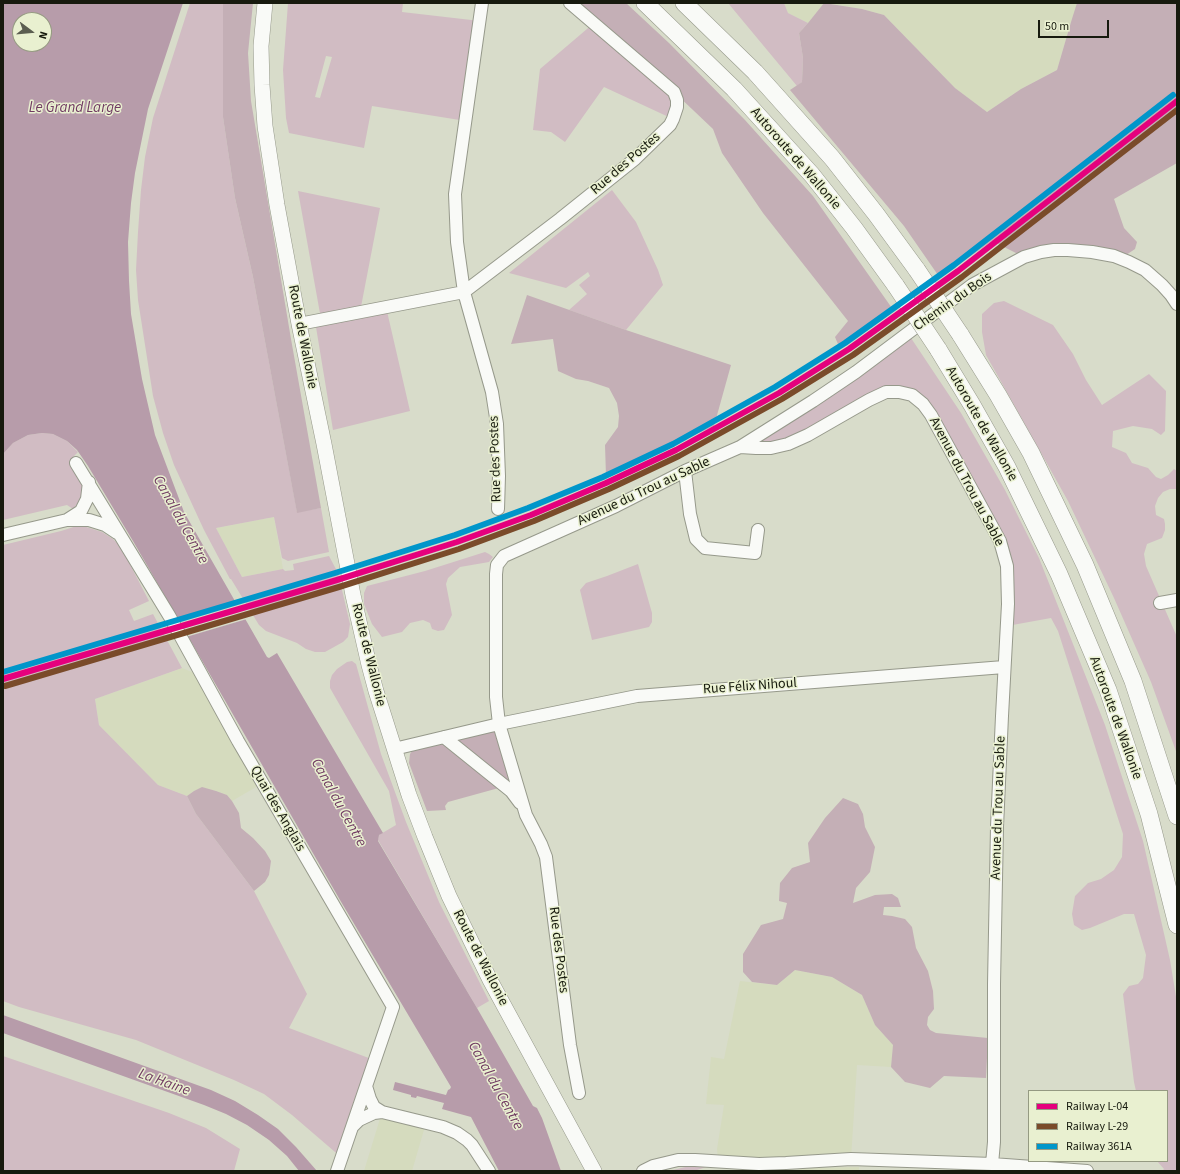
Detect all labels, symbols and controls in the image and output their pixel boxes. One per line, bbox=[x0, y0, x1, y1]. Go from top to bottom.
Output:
north arrow bbox=[12, 12, 52, 52]
scale bar bbox=[1040, 12, 1111, 38]
text: 50 m bbox=[1045, 18, 1069, 35]
text: N bbox=[35, 30, 51, 41]
water label: Le Grand Large bbox=[29, 100, 121, 118]
street label: Autoroute de Wallonie bbox=[746, 105, 844, 213]
street label: Rue des Postes bbox=[588, 129, 664, 199]
street label: Chemin du Bois bbox=[911, 269, 995, 335]
street label: Route de Wallonie bbox=[284, 284, 320, 390]
street label: Autoroute de Wallonie bbox=[941, 364, 1021, 484]
street label: Avenue du Trou au Sable bbox=[925, 414, 1007, 550]
street label: Rue des Postes bbox=[486, 415, 506, 503]
street label: Avenue du Trou au Sable bbox=[575, 454, 713, 530]
water label: Canal du Centre bbox=[148, 473, 212, 567]
street label: Route de Wallonie bbox=[347, 602, 389, 708]
street label: Autoroute de Wallonie bbox=[1085, 654, 1145, 782]
street label: Rue Félix Nihoul bbox=[703, 675, 797, 699]
street label: Avenue du Trou au Sable bbox=[988, 736, 1010, 880]
water label: Canal du Centre bbox=[306, 756, 370, 850]
street label: Quai des Anglais bbox=[246, 763, 308, 855]
street label: Rue des Postes bbox=[544, 906, 572, 994]
street label: Route de Wallonie bbox=[449, 907, 511, 1009]
water label: Canal du Centre bbox=[463, 1039, 527, 1133]
water label: La Haine bbox=[136, 1065, 192, 1101]
legend bbox=[1028, 1090, 1168, 1162]
text: Railway L-04 bbox=[1066, 1098, 1128, 1115]
text: Railway L-29 bbox=[1066, 1118, 1128, 1135]
text: Railway 361A bbox=[1066, 1138, 1132, 1155]

